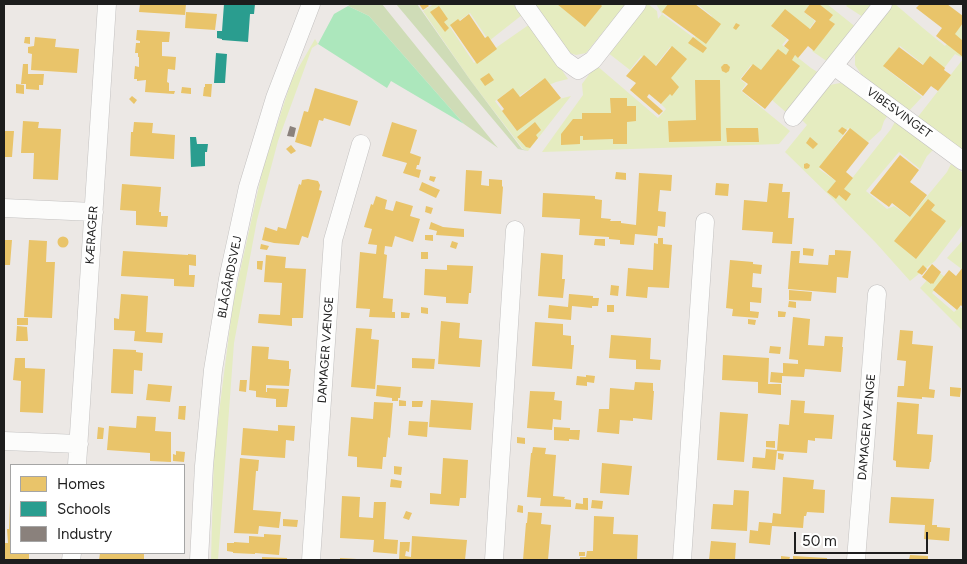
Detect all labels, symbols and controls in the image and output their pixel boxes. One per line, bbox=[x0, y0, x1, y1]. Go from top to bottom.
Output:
street label: VIBESVINGET bbox=[864, 85, 934, 141]
street label: KÆRAGER bbox=[83, 205, 101, 265]
street label: BLÅGÅRDSVEJ bbox=[215, 235, 245, 319]
street label: DAMAGER VÆNGE bbox=[315, 296, 337, 404]
street label: DAMAGER VÆNGE bbox=[855, 373, 879, 481]
legend bbox=[10, 464, 185, 554]
text: Homes bbox=[57, 475, 105, 493]
text: Schools bbox=[57, 500, 110, 518]
scale bar bbox=[797, 522, 931, 554]
text: Industry bbox=[57, 525, 112, 543]
text: 50 m bbox=[802, 532, 837, 550]

